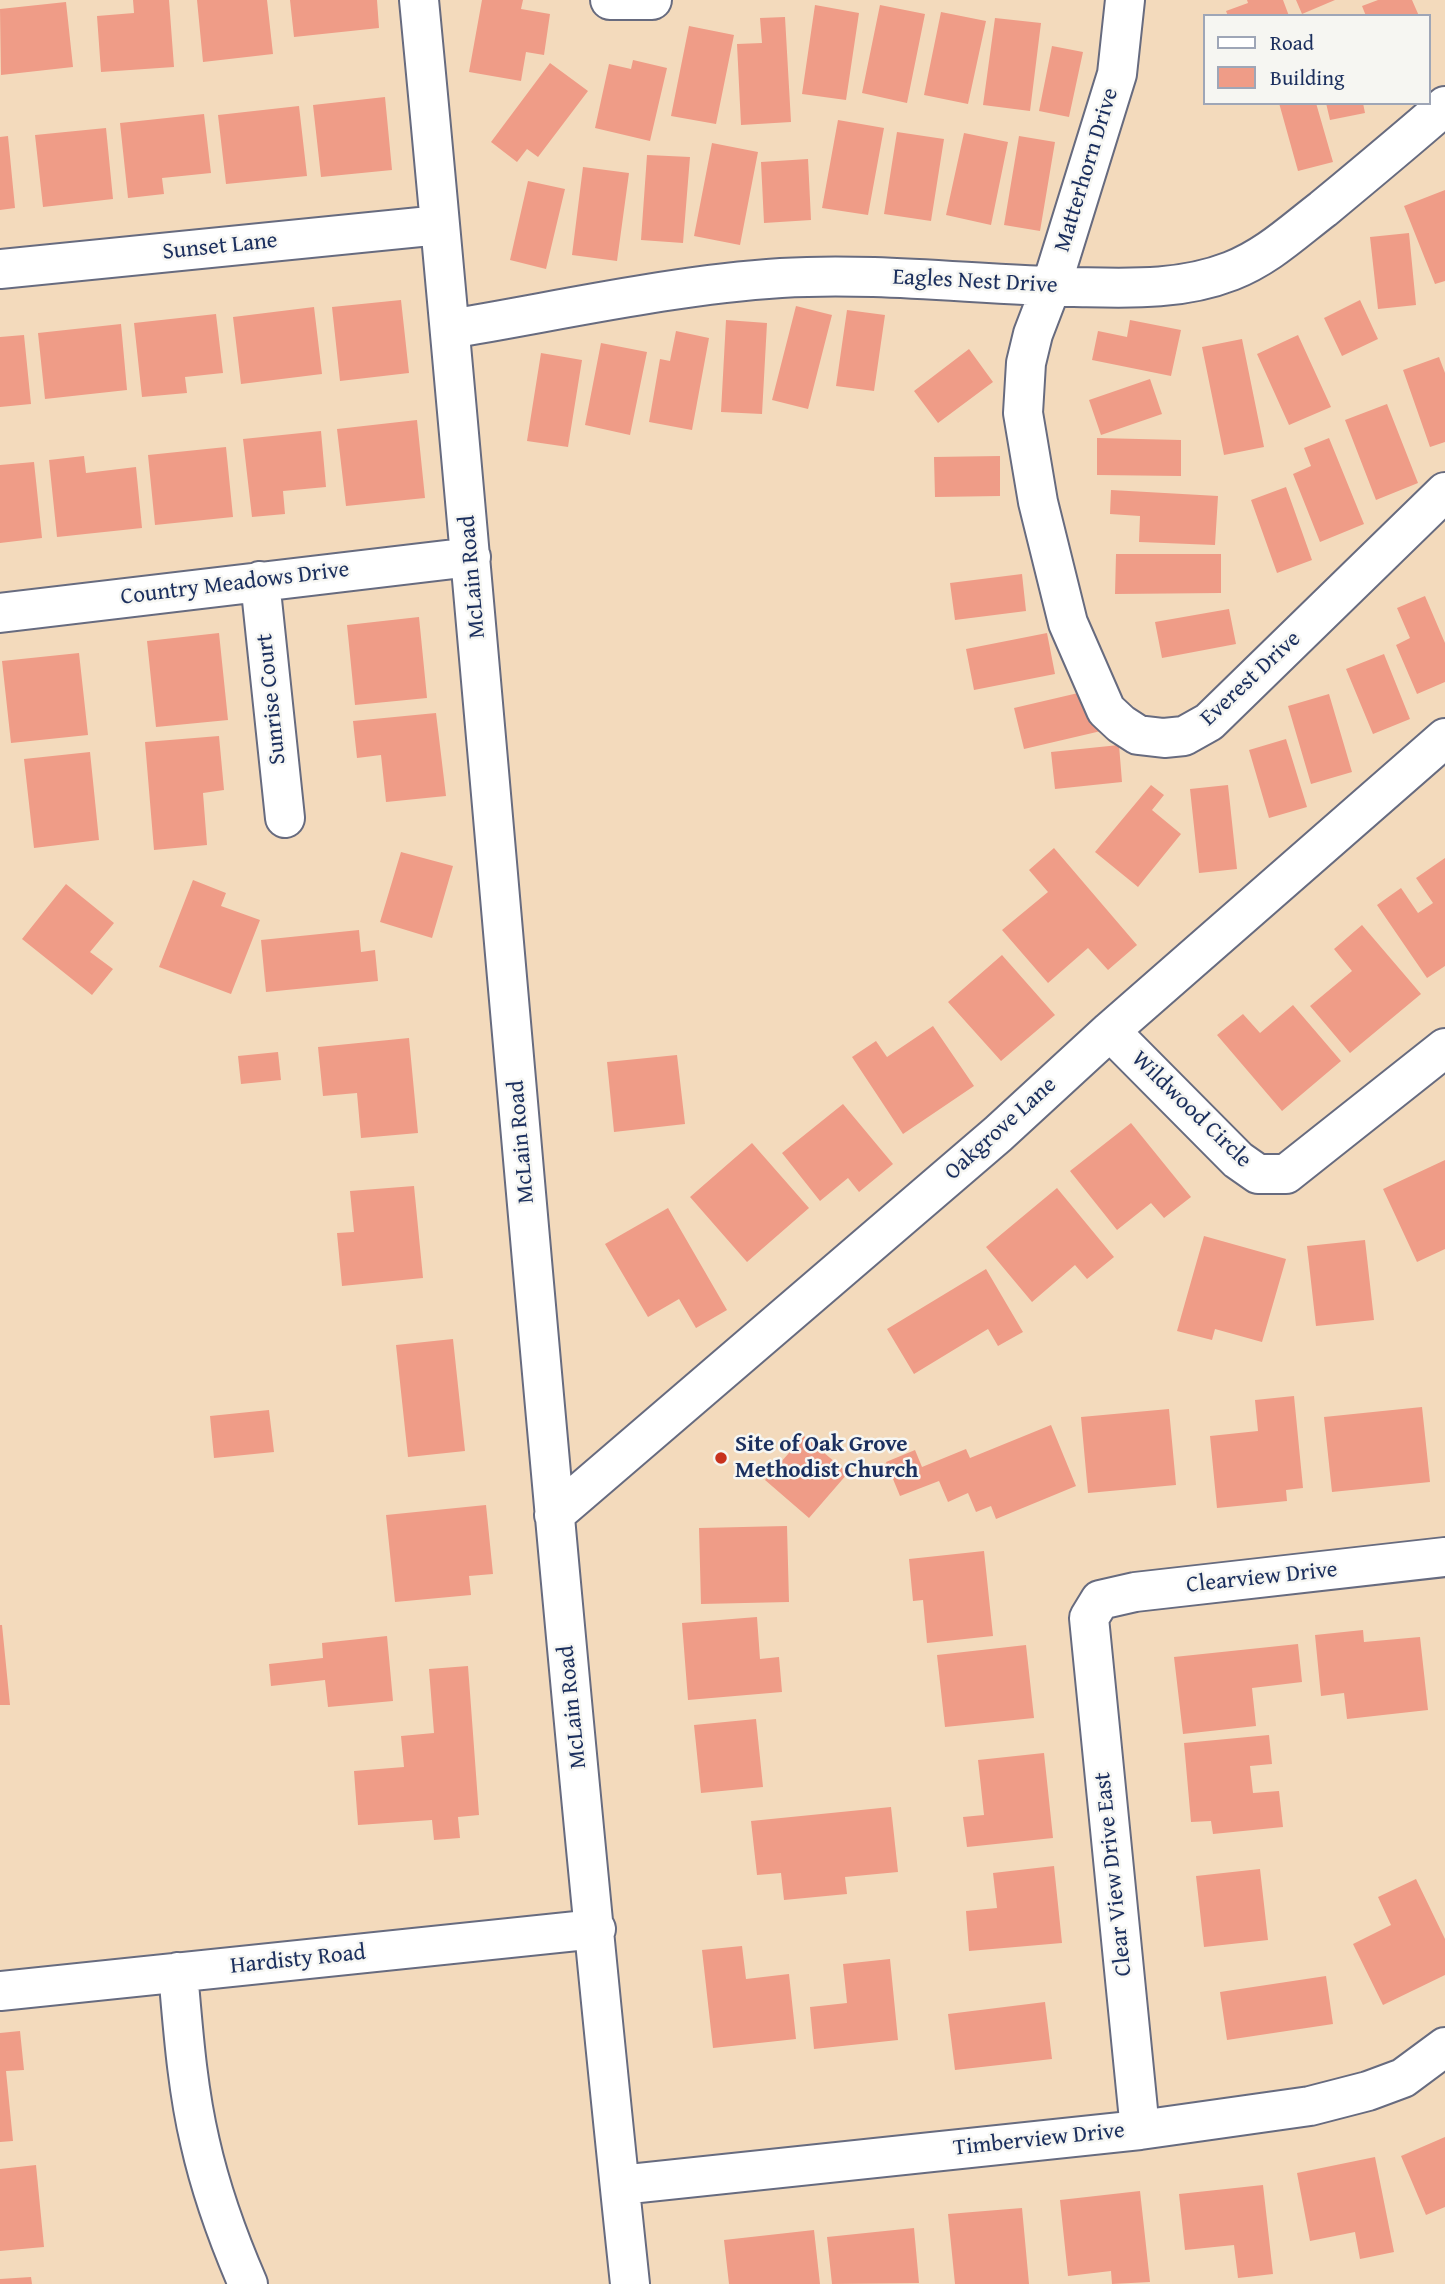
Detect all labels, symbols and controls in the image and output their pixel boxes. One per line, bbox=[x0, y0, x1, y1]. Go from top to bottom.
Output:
legend bbox=[1204, 14, 1431, 105]
text: Road bbox=[1270, 27, 1314, 58]
text: Building bbox=[1270, 62, 1344, 93]
street label: Matterhorn Drive bbox=[1049, 85, 1125, 255]
street label: Sunset Lane bbox=[161, 227, 279, 267]
street label: Eagles Nest Drive bbox=[892, 264, 1058, 300]
street label: McLain Road bbox=[454, 514, 492, 640]
street label: Country Meadows Drive bbox=[119, 556, 351, 612]
street label: Everest Drive bbox=[1195, 626, 1307, 732]
street label: Sunrise Court bbox=[251, 632, 293, 766]
street label: Wildwood Circle bbox=[1125, 1046, 1257, 1174]
street label: Oakgrove Lane bbox=[939, 1072, 1063, 1186]
street label: McLain Road bbox=[503, 1079, 541, 1205]
place label: Site of Oak Grove Methodist Church bbox=[735, 1431, 918, 1485]
marker: Site of Oak Grove Methodist Church bbox=[713, 1450, 729, 1466]
street label: Clearview Drive bbox=[1185, 1556, 1339, 1600]
street label: McLain Road bbox=[553, 1644, 593, 1770]
street label: Clear View Drive East bbox=[1090, 1770, 1138, 1978]
street label: Hardisty Road bbox=[229, 1939, 367, 1981]
street label: Timberview Drive bbox=[952, 2117, 1126, 2163]

